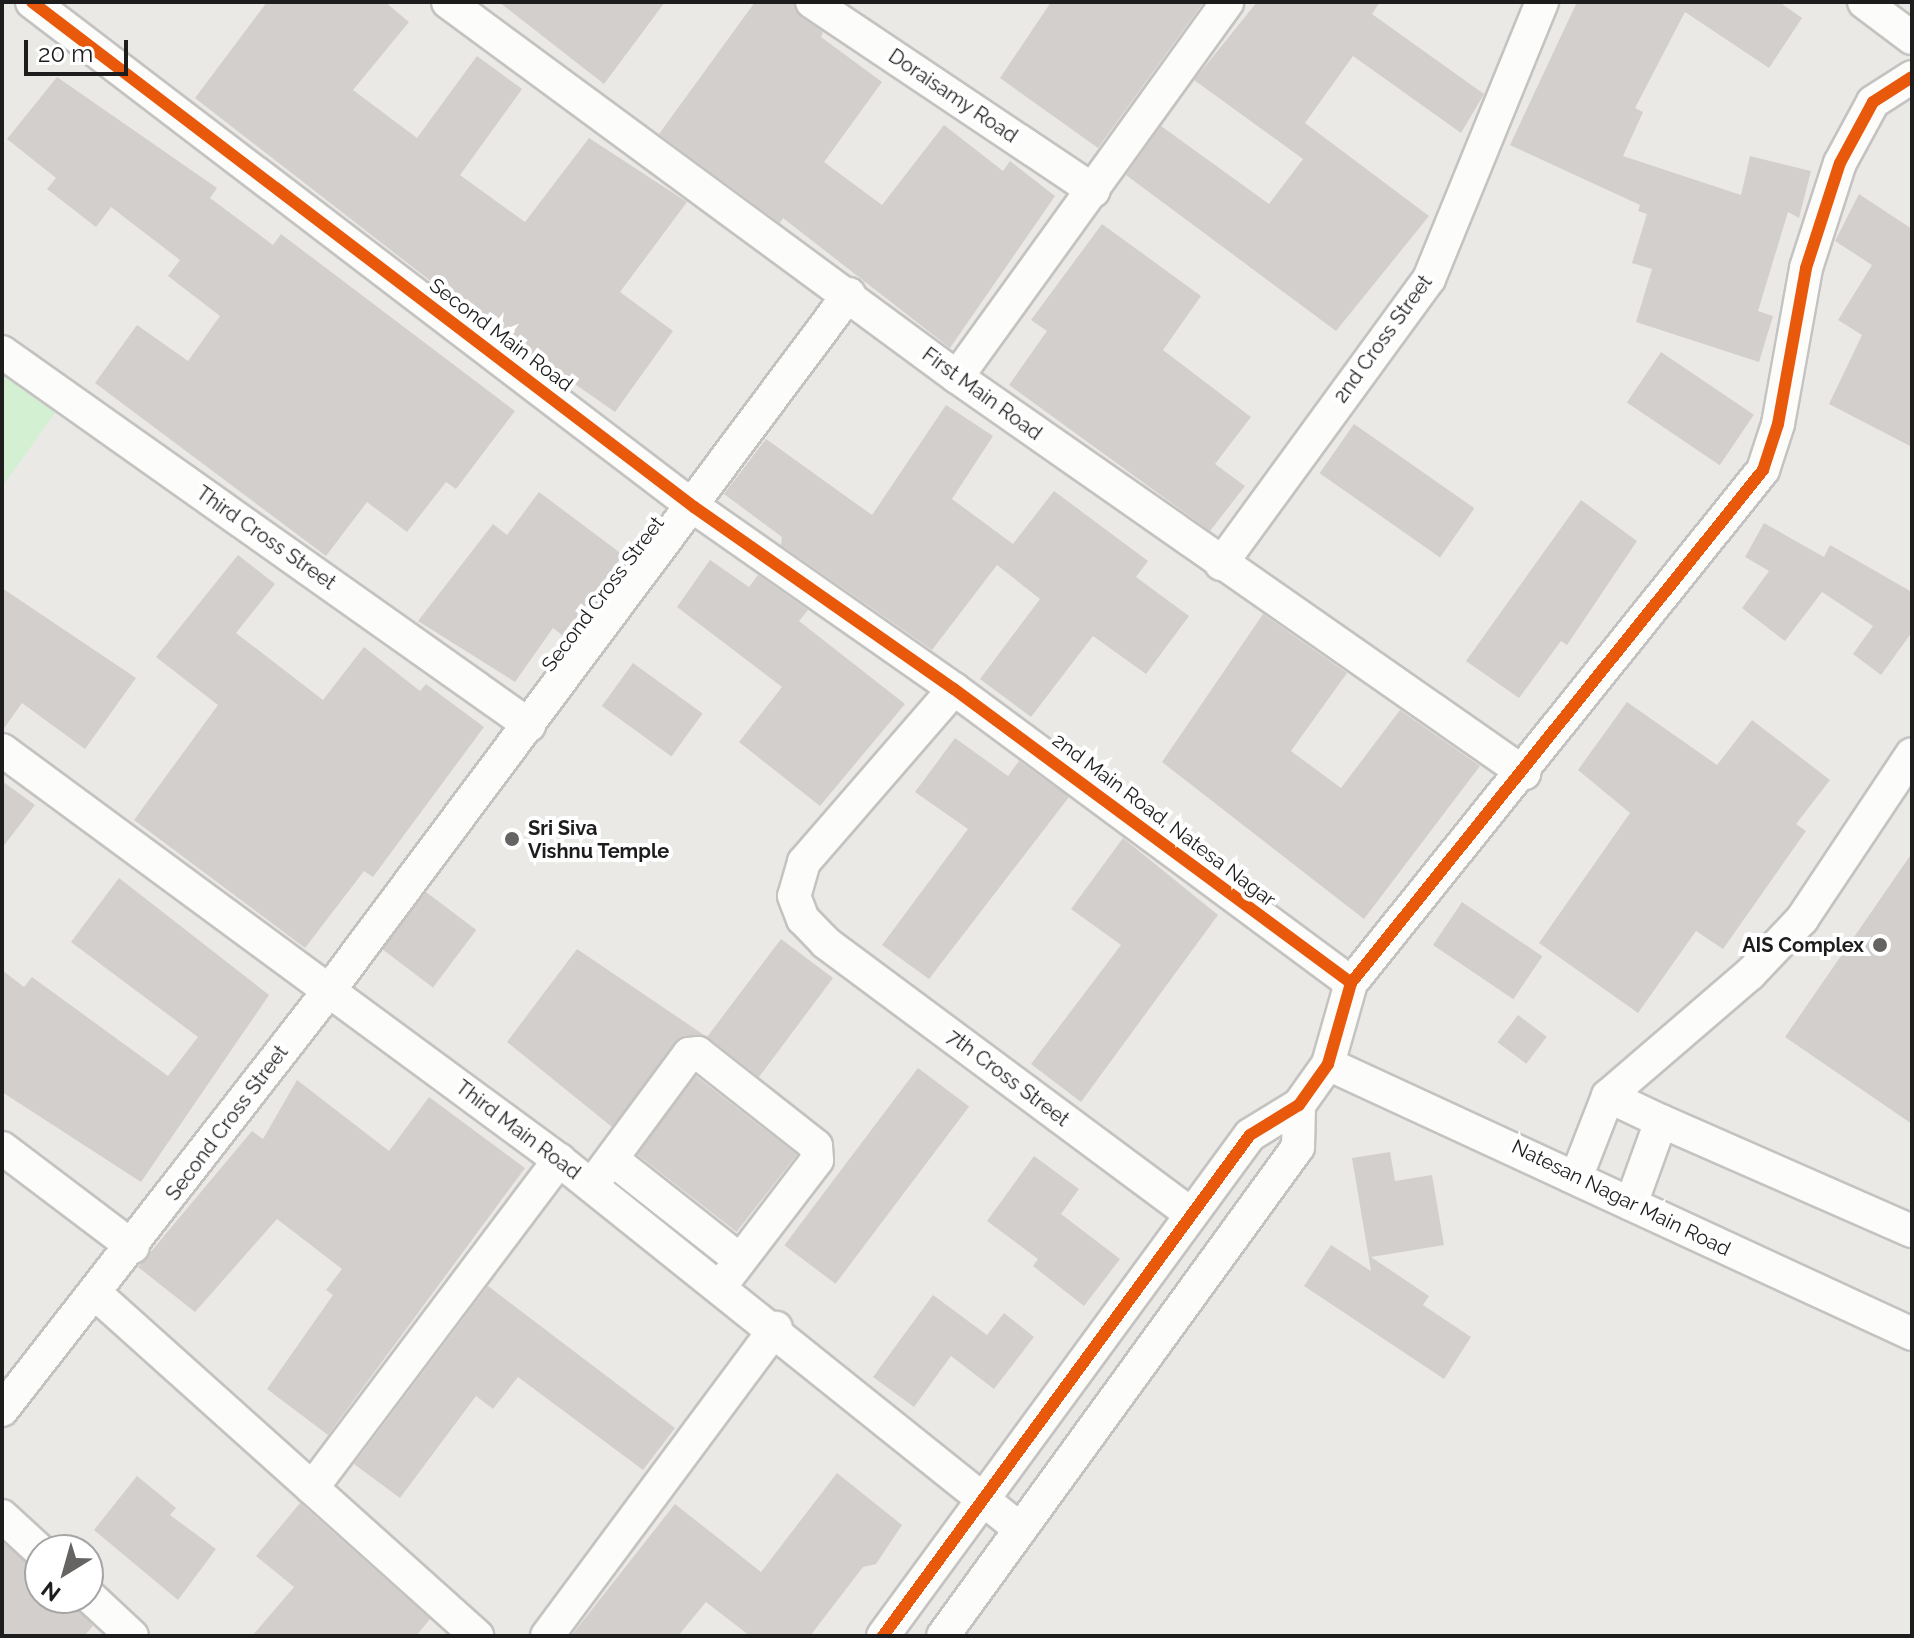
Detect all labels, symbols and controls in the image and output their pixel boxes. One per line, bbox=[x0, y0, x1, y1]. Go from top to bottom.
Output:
scale bar bbox=[28, 24, 132, 74]
text: 20 m bbox=[38, 39, 93, 68]
street label: Doraisamy Road bbox=[884, 44, 1022, 148]
street label: 2nd Cross Street bbox=[1329, 271, 1437, 407]
street label: Second Main Road bbox=[425, 273, 577, 397]
street label: First Main Road bbox=[917, 343, 1047, 445]
street label: Third Cross Street bbox=[192, 481, 340, 595]
street label: Second Cross Street bbox=[537, 512, 669, 676]
street label: 2nd Main Road, Natesa Nagar bbox=[1048, 728, 1280, 912]
place label: Sri Siva Vishnu Temple bbox=[528, 816, 670, 863]
marker: Sri Siva Vishnu Temple bbox=[503, 830, 521, 848]
place label: AIS Complex bbox=[1742, 933, 1864, 957]
marker: AIS Complex bbox=[1871, 936, 1889, 954]
street label: 7th Cross Street bbox=[942, 1024, 1074, 1132]
street label: Second Cross Street bbox=[161, 1041, 293, 1205]
street label: Third Main Road bbox=[451, 1075, 585, 1185]
street label: Natesan Nagar Main Road bbox=[1508, 1134, 1734, 1262]
north arrow bbox=[24, 1534, 104, 1614]
text: N bbox=[36, 1576, 65, 1607]

